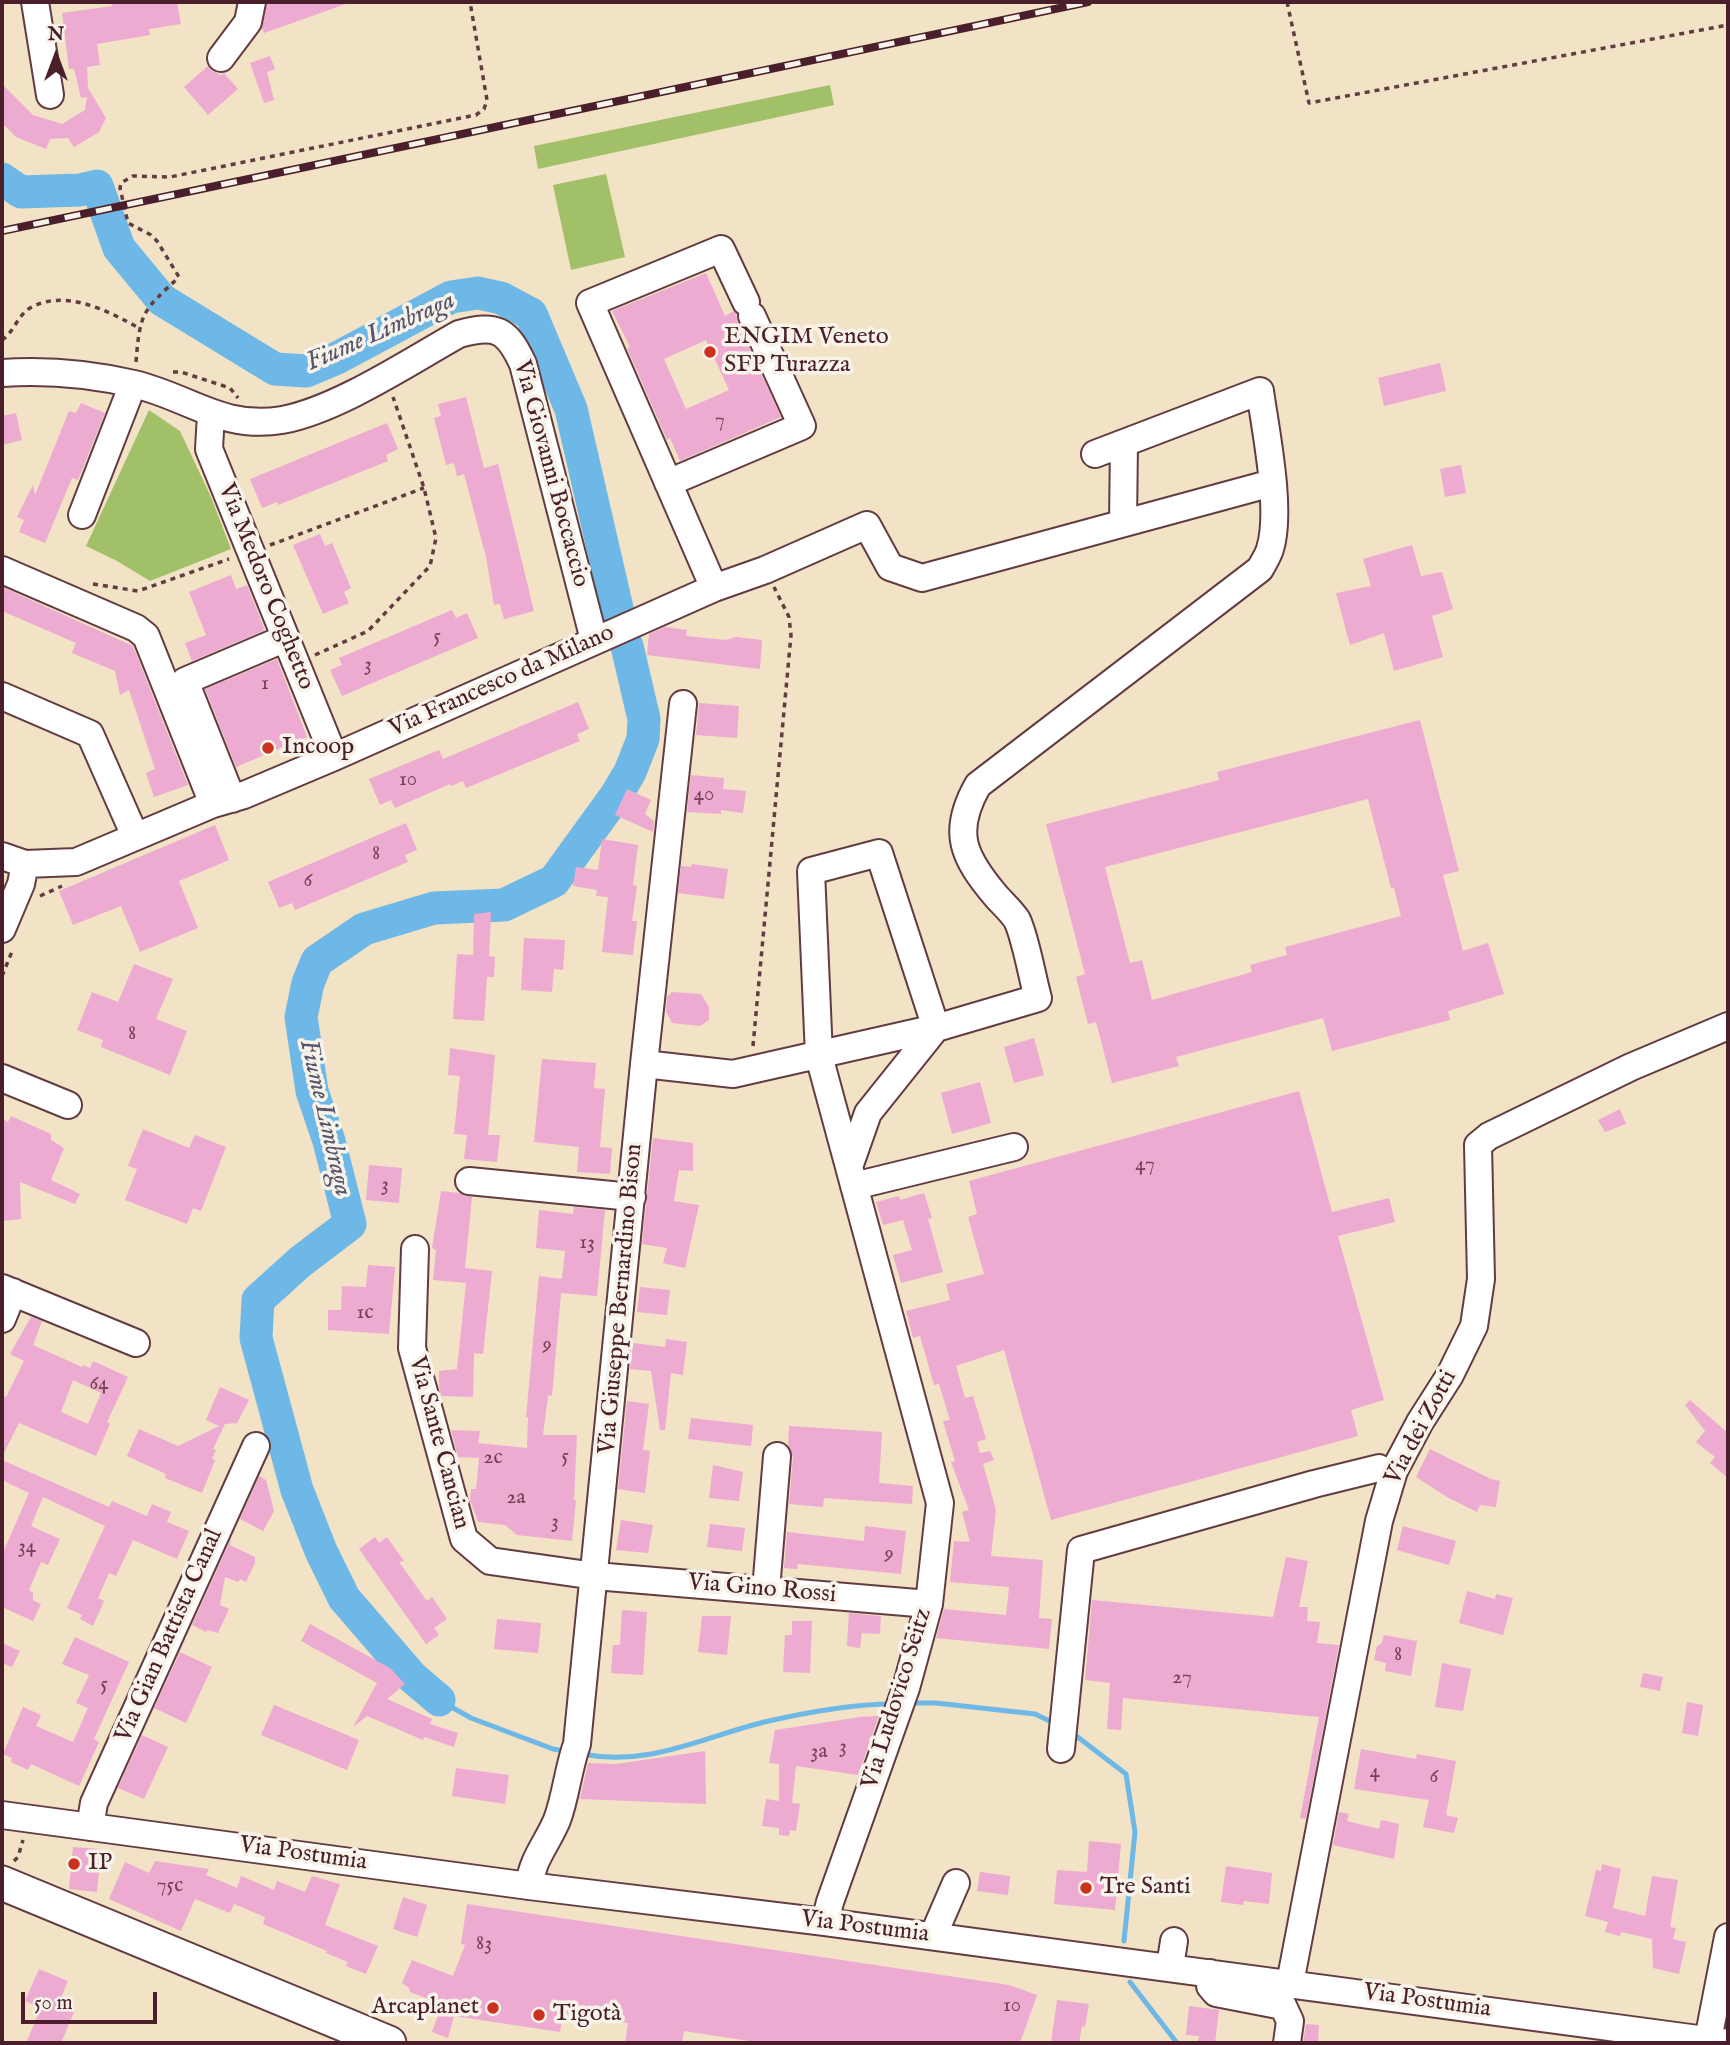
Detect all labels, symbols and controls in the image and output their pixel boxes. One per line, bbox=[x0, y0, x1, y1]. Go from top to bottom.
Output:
north arrow bbox=[21, 21, 91, 91]
text: N bbox=[48, 23, 64, 47]
water label: Fiume Limbraga bbox=[302, 286, 460, 380]
place label: ENGIM Veneto SFP Turazza bbox=[724, 324, 889, 380]
marker: ENGIM Veneto SFP Turazza bbox=[702, 344, 718, 360]
street label: Via Giovanni Boccaccio bbox=[506, 357, 594, 591]
house number: 7 bbox=[715, 409, 725, 435]
street label: Via Medoro Coghetto bbox=[210, 480, 320, 694]
street label: Via Francesco da Milano bbox=[385, 619, 619, 745]
house number: 5 bbox=[433, 625, 441, 651]
house number: 3 bbox=[364, 653, 372, 679]
house number: 1 bbox=[261, 672, 269, 698]
place label: Incoop bbox=[282, 734, 354, 762]
marker: Incoop bbox=[260, 740, 276, 756]
house number: 10 bbox=[399, 768, 417, 794]
house number: 40 bbox=[694, 783, 714, 809]
house number: 8 bbox=[372, 842, 380, 868]
house number: 6 bbox=[304, 869, 312, 895]
house number: 8 bbox=[128, 1022, 136, 1048]
water label: Fiume Limbraga bbox=[291, 1037, 357, 1199]
street label: Via Giuseppe Bernardino Bison bbox=[594, 1143, 650, 1455]
house number: 47 bbox=[1135, 1153, 1155, 1179]
house number: 3 bbox=[381, 1173, 389, 1199]
house number: 13 bbox=[579, 1231, 595, 1257]
house number: 1c bbox=[357, 1301, 373, 1327]
house number: 9 bbox=[542, 1333, 552, 1359]
street label: Via Sante Cancian bbox=[401, 1353, 475, 1533]
street label: Via dei Zotti bbox=[1380, 1366, 1464, 1490]
house number: 64 bbox=[89, 1372, 109, 1398]
house number: 5 bbox=[561, 1445, 569, 1471]
house number: 2c bbox=[484, 1446, 502, 1472]
house number: 2a bbox=[507, 1486, 525, 1512]
house number: 3 bbox=[551, 1510, 559, 1536]
street label: Via Gian Battista Canal bbox=[110, 1525, 230, 1747]
house number: 34 bbox=[18, 1535, 36, 1561]
house number: 9 bbox=[884, 1542, 894, 1568]
street label: Via Gino Rossi bbox=[687, 1569, 837, 1611]
street label: Via Ludovico Seitz bbox=[857, 1605, 939, 1793]
house number: 8 bbox=[1394, 1643, 1402, 1669]
house number: 27 bbox=[1172, 1666, 1192, 1692]
house number: 5 bbox=[100, 1673, 108, 1699]
house number: 3 bbox=[839, 1735, 847, 1761]
house number: 3a bbox=[811, 1740, 827, 1766]
house number: 4 bbox=[1370, 1760, 1380, 1786]
house number: 6 bbox=[1430, 1765, 1438, 1791]
street label: Via Postumia bbox=[237, 1832, 369, 1878]
place label: IP bbox=[88, 1850, 112, 1878]
marker: IP bbox=[66, 1856, 82, 1872]
house number: 75c bbox=[157, 1874, 183, 1900]
place label: Tre Santi bbox=[1100, 1874, 1191, 1902]
marker: Tre Santi bbox=[1078, 1880, 1094, 1896]
street label: Via Postumia bbox=[799, 1906, 931, 1950]
house number: 83 bbox=[476, 1932, 492, 1958]
scale bar bbox=[24, 1979, 161, 2023]
street label: Via Postumia bbox=[1361, 1979, 1493, 2025]
text: 50 m bbox=[34, 1990, 73, 2017]
place label: Arcaplanet bbox=[371, 1994, 479, 2022]
house number: 10 bbox=[1003, 1994, 1021, 2020]
marker: Arcaplanet bbox=[485, 2000, 501, 2016]
place label: Tigotà bbox=[553, 2001, 621, 2029]
marker: Tigotà bbox=[531, 2007, 547, 2023]

